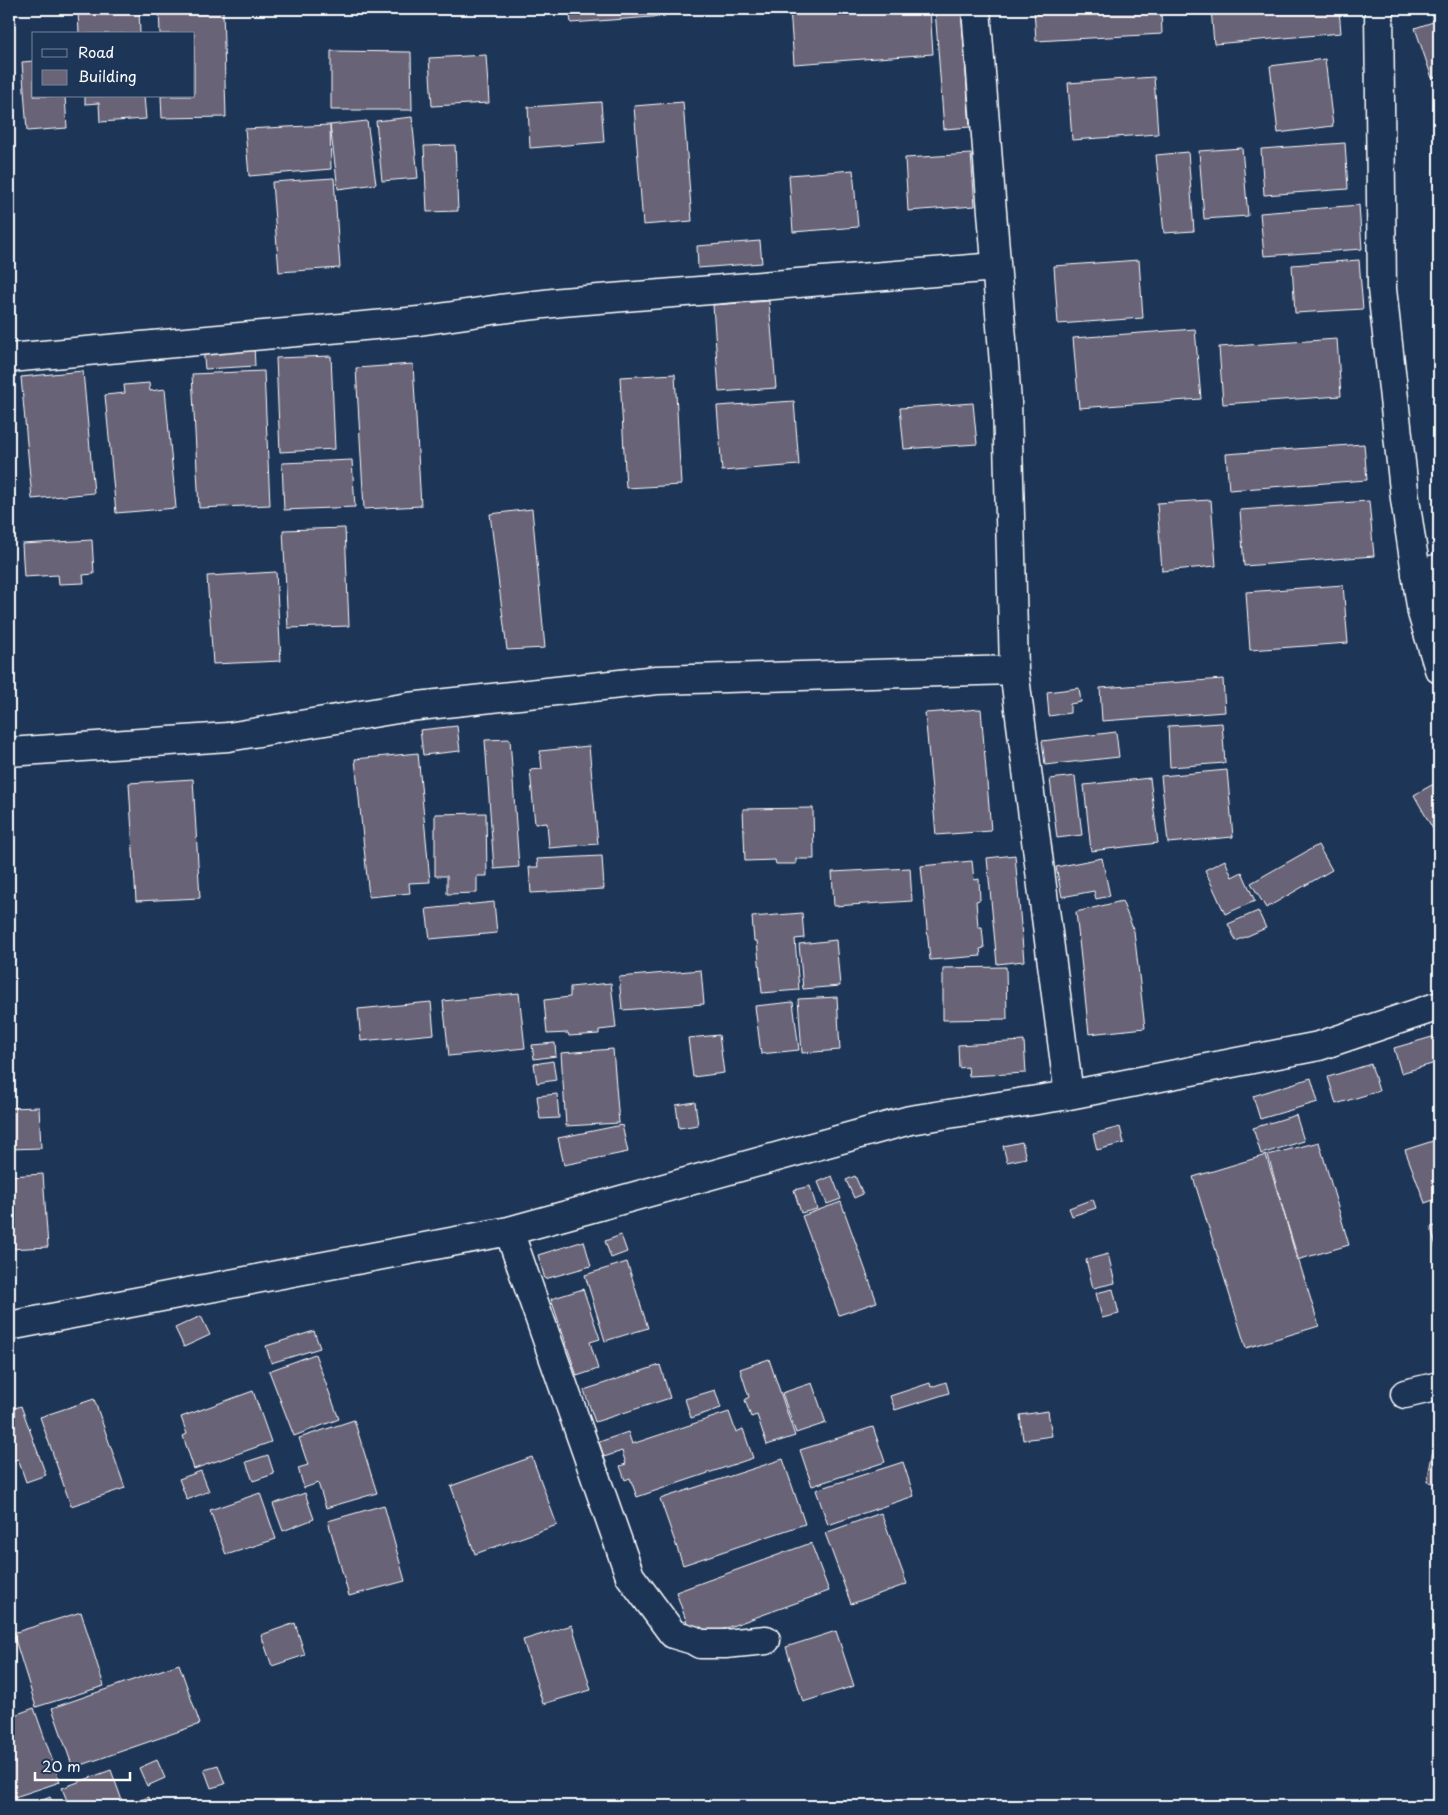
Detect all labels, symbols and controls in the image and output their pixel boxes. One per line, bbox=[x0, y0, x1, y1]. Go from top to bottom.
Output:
legend bbox=[32, 32, 195, 98]
text: Road bbox=[78, 40, 114, 63]
text: Building bbox=[78, 64, 137, 87]
scale bar bbox=[35, 1750, 130, 1782]
text: 20 m bbox=[42, 1754, 81, 1777]

